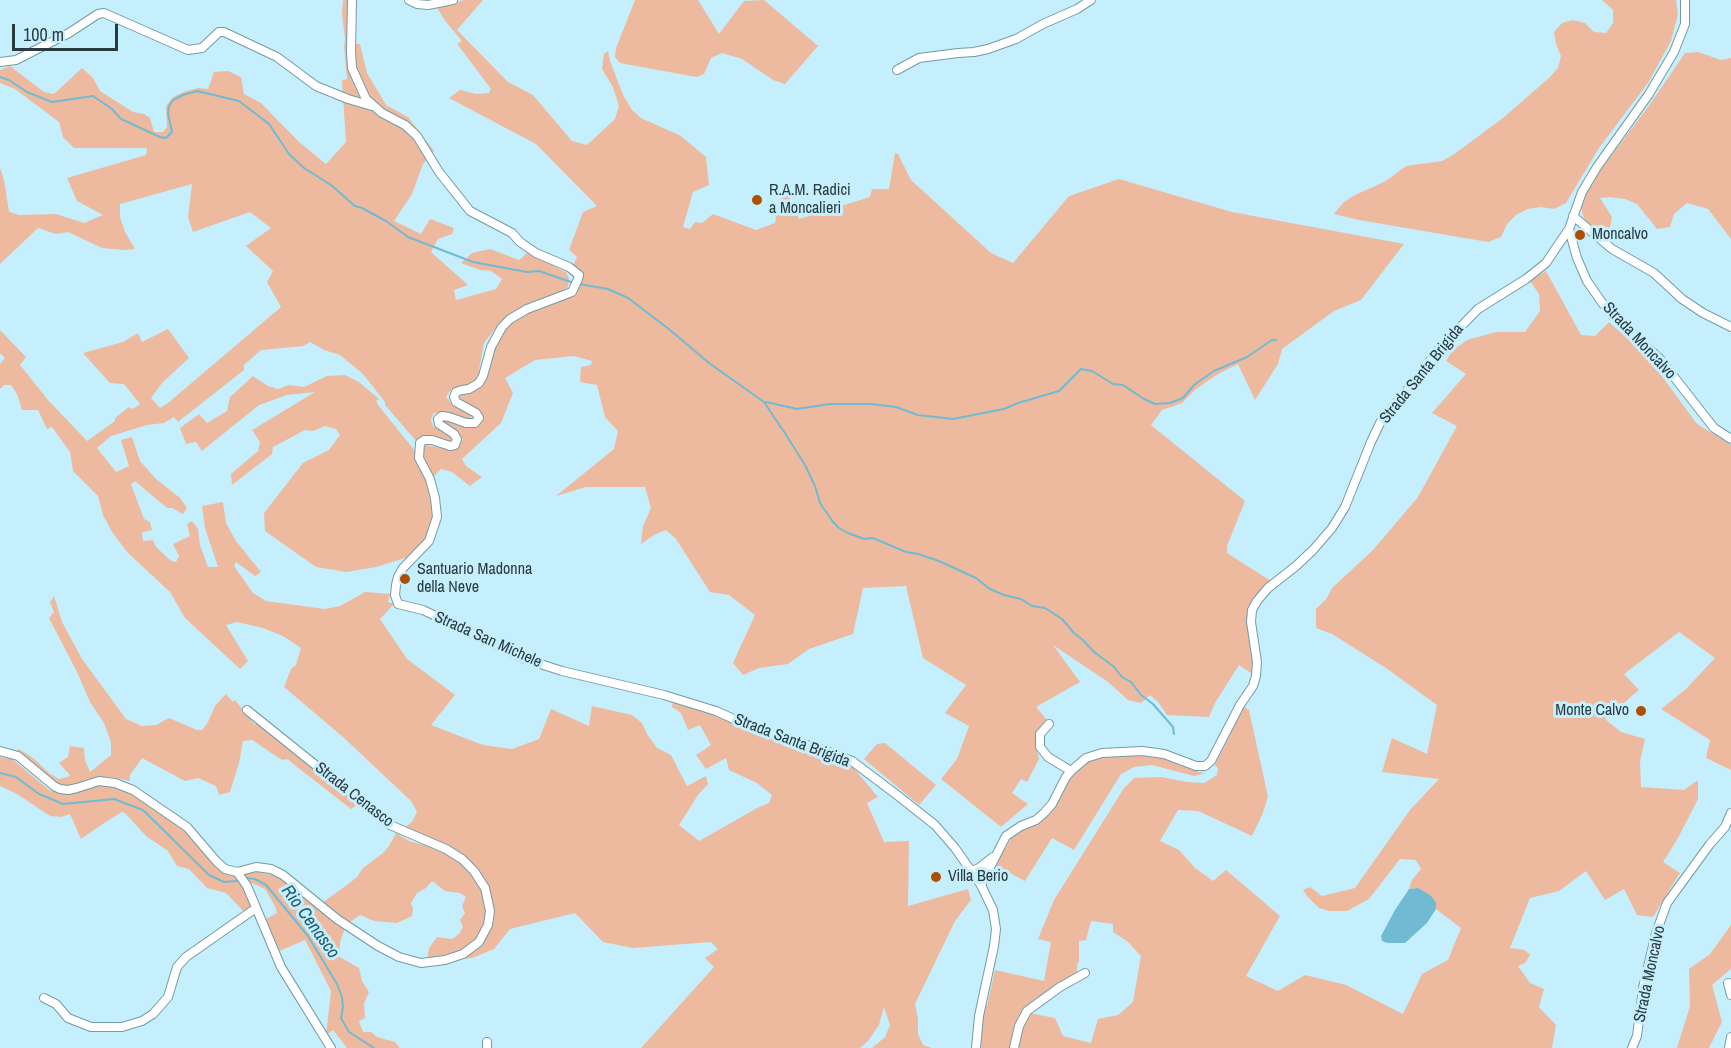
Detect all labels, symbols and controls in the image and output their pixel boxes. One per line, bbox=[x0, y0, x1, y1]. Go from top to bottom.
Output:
scale bar bbox=[15, 12, 122, 50]
text: 100 m bbox=[23, 22, 64, 47]
place label: R.A.M. Radici a Moncalieri bbox=[769, 181, 851, 219]
marker: R.A.M. Radici a Moncalieri bbox=[750, 193, 764, 207]
place label: Moncalvo bbox=[1592, 225, 1648, 245]
marker: Moncalvo bbox=[1573, 228, 1587, 242]
street label: Strada Moncalvo bbox=[1598, 298, 1680, 384]
street label: Strada Santa Brigida bbox=[1376, 320, 1468, 428]
place label: Santuario Madonna della Neve bbox=[417, 560, 532, 598]
marker: Santuario Madonna della Neve bbox=[398, 572, 412, 586]
street label: Strada San Michele bbox=[431, 608, 545, 672]
place label: Monte Calvo bbox=[1555, 701, 1629, 721]
marker: Monte Calvo bbox=[1634, 704, 1648, 718]
street label: Strada Santa Brigida bbox=[731, 710, 853, 772]
street label: Strada Cenasco bbox=[311, 758, 397, 832]
place label: Villa Berio bbox=[948, 867, 1008, 887]
marker: Villa Berio bbox=[929, 870, 943, 884]
water label: Rio Cenasco bbox=[276, 881, 344, 963]
street label: Strada Moncalvo bbox=[1630, 924, 1670, 1024]

